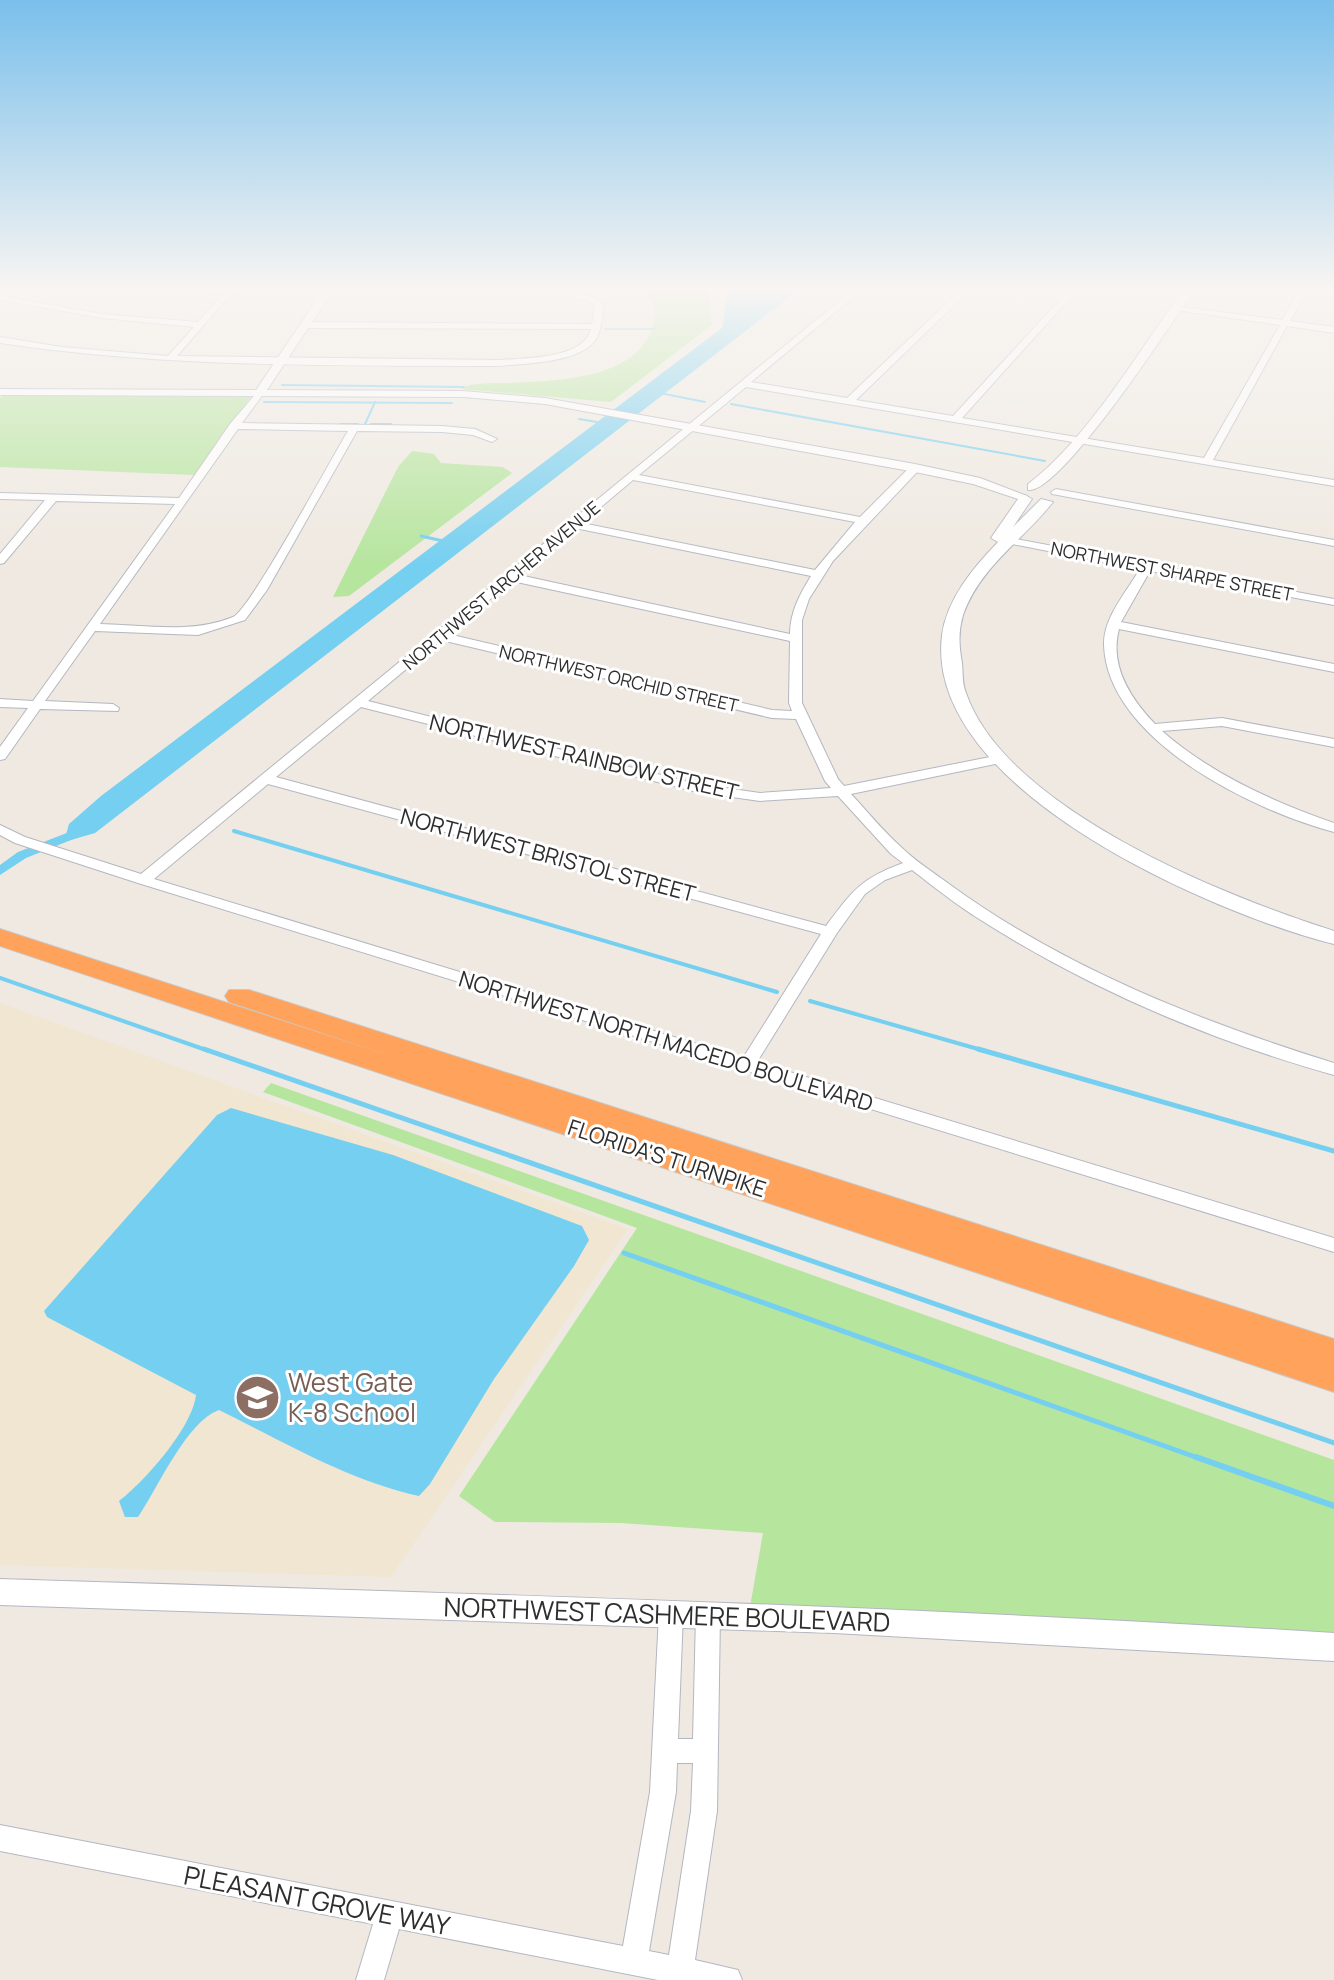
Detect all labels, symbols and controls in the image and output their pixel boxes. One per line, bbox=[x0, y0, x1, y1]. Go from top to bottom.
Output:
street label: NORTHWEST ARCHER AVENUE bbox=[397, 495, 605, 675]
street label: NORTHWEST SHARPE STREET bbox=[1049, 536, 1296, 606]
street label: NORTHWEST ORCHID STREET bbox=[497, 639, 741, 717]
street label: NORTHWEST RAINBOW STREET bbox=[426, 707, 742, 807]
street label: NORTHWEST BRISTOL STREET bbox=[397, 801, 699, 909]
street label: NORTHWEST NORTH MACEDO BOULEVARD bbox=[455, 964, 877, 1118]
street label: FLORIDA'S TURNPIKE bbox=[564, 1112, 770, 1204]
place label: West Gate K-8 School bbox=[288, 1364, 416, 1430]
school or university icon: West Gate K-8 School bbox=[233, 1373, 281, 1421]
street label: NORTHWEST CASHMERE BOULEVARD bbox=[443, 1588, 891, 1640]
street label: PLEASANT GROVE WAY bbox=[181, 1857, 454, 1944]

